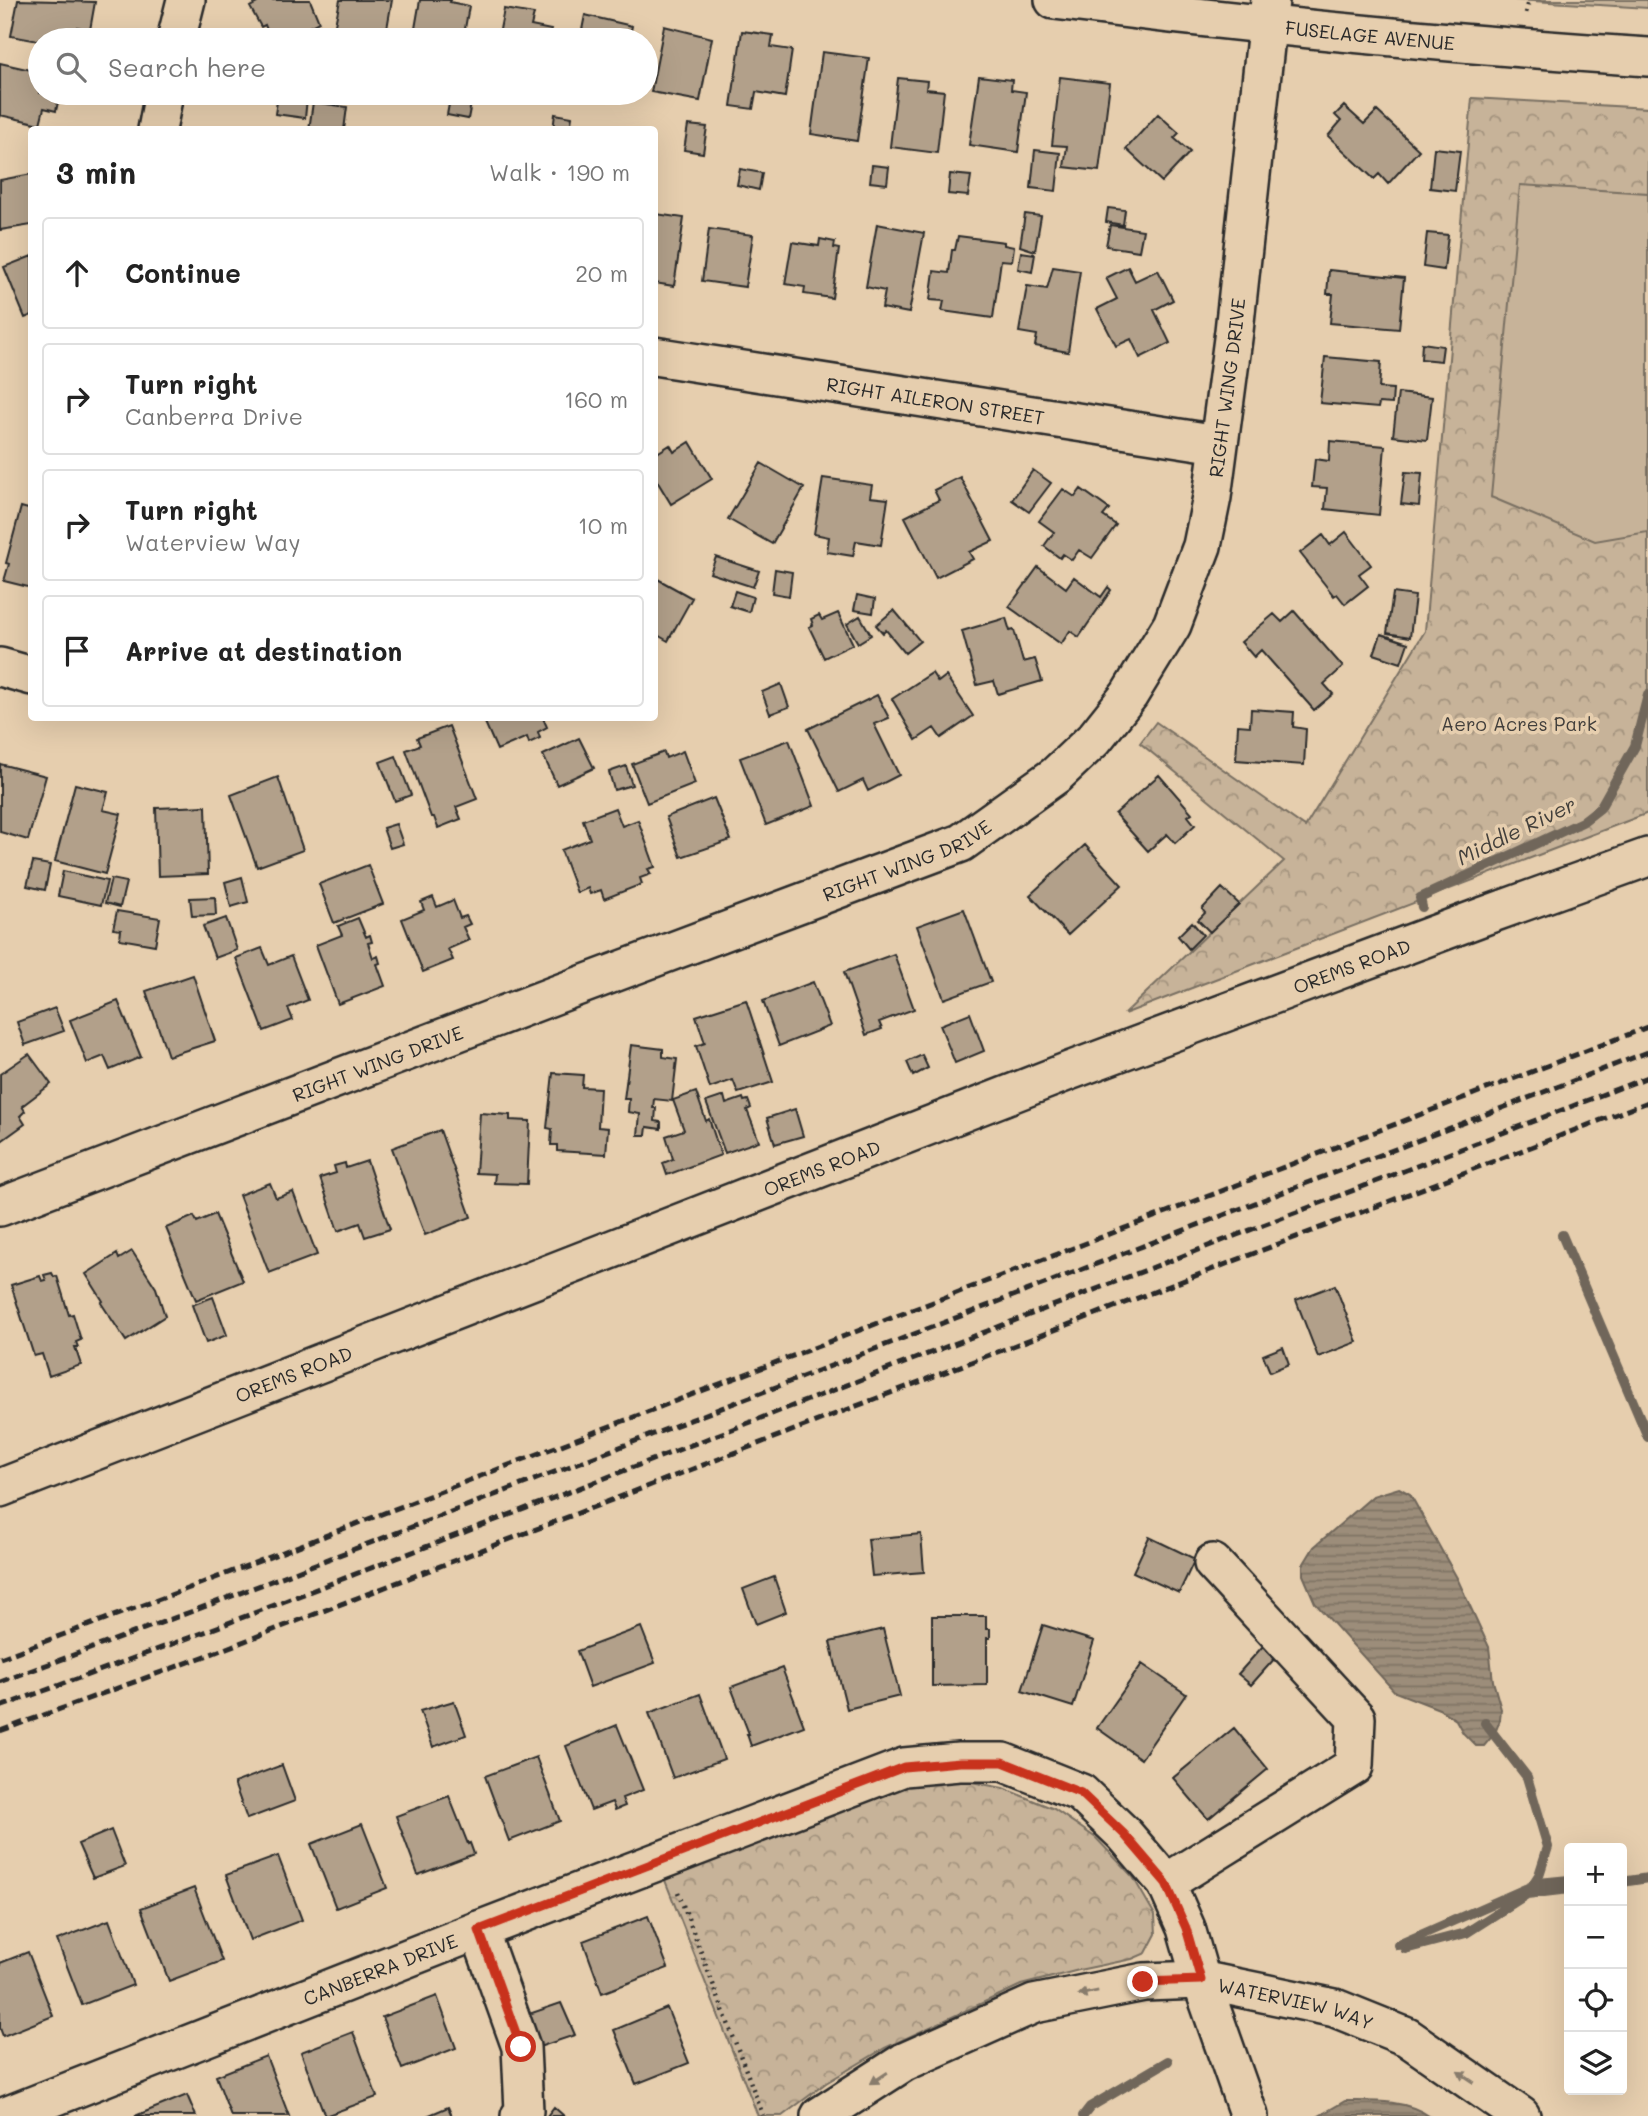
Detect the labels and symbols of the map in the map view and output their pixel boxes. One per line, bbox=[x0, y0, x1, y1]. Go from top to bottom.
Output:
street label: FUSELAGE AVENUE bbox=[1284, 14, 1456, 55]
street label: RIGHT WING DRIVE bbox=[1202, 296, 1250, 479]
street label: RIGHT AILERON STREET bbox=[825, 371, 1046, 429]
park label: Aero Acres Park bbox=[1441, 711, 1597, 736]
water label: Middle River bbox=[1452, 790, 1580, 870]
street label: RIGHT WING DRIVE bbox=[819, 813, 996, 906]
street label: OREMS ROAD bbox=[1289, 932, 1414, 999]
street label: RIGHT WING DRIVE bbox=[289, 1019, 466, 1107]
street label: OREMS ROAD bbox=[760, 1133, 884, 1202]
street label: OREMS ROAD bbox=[231, 1339, 356, 1408]
street label: CANBERRA DRIVE bbox=[299, 1927, 461, 2010]
route end bbox=[1127, 1966, 1158, 1997]
street label: WATERVIEW WAY bbox=[1216, 1971, 1377, 2035]
one-way arrow bbox=[1077, 1988, 1099, 1999]
route start bbox=[505, 2031, 536, 2062]
one-way arrow bbox=[870, 2071, 888, 2085]
one-way arrow bbox=[1456, 2071, 1475, 2084]

